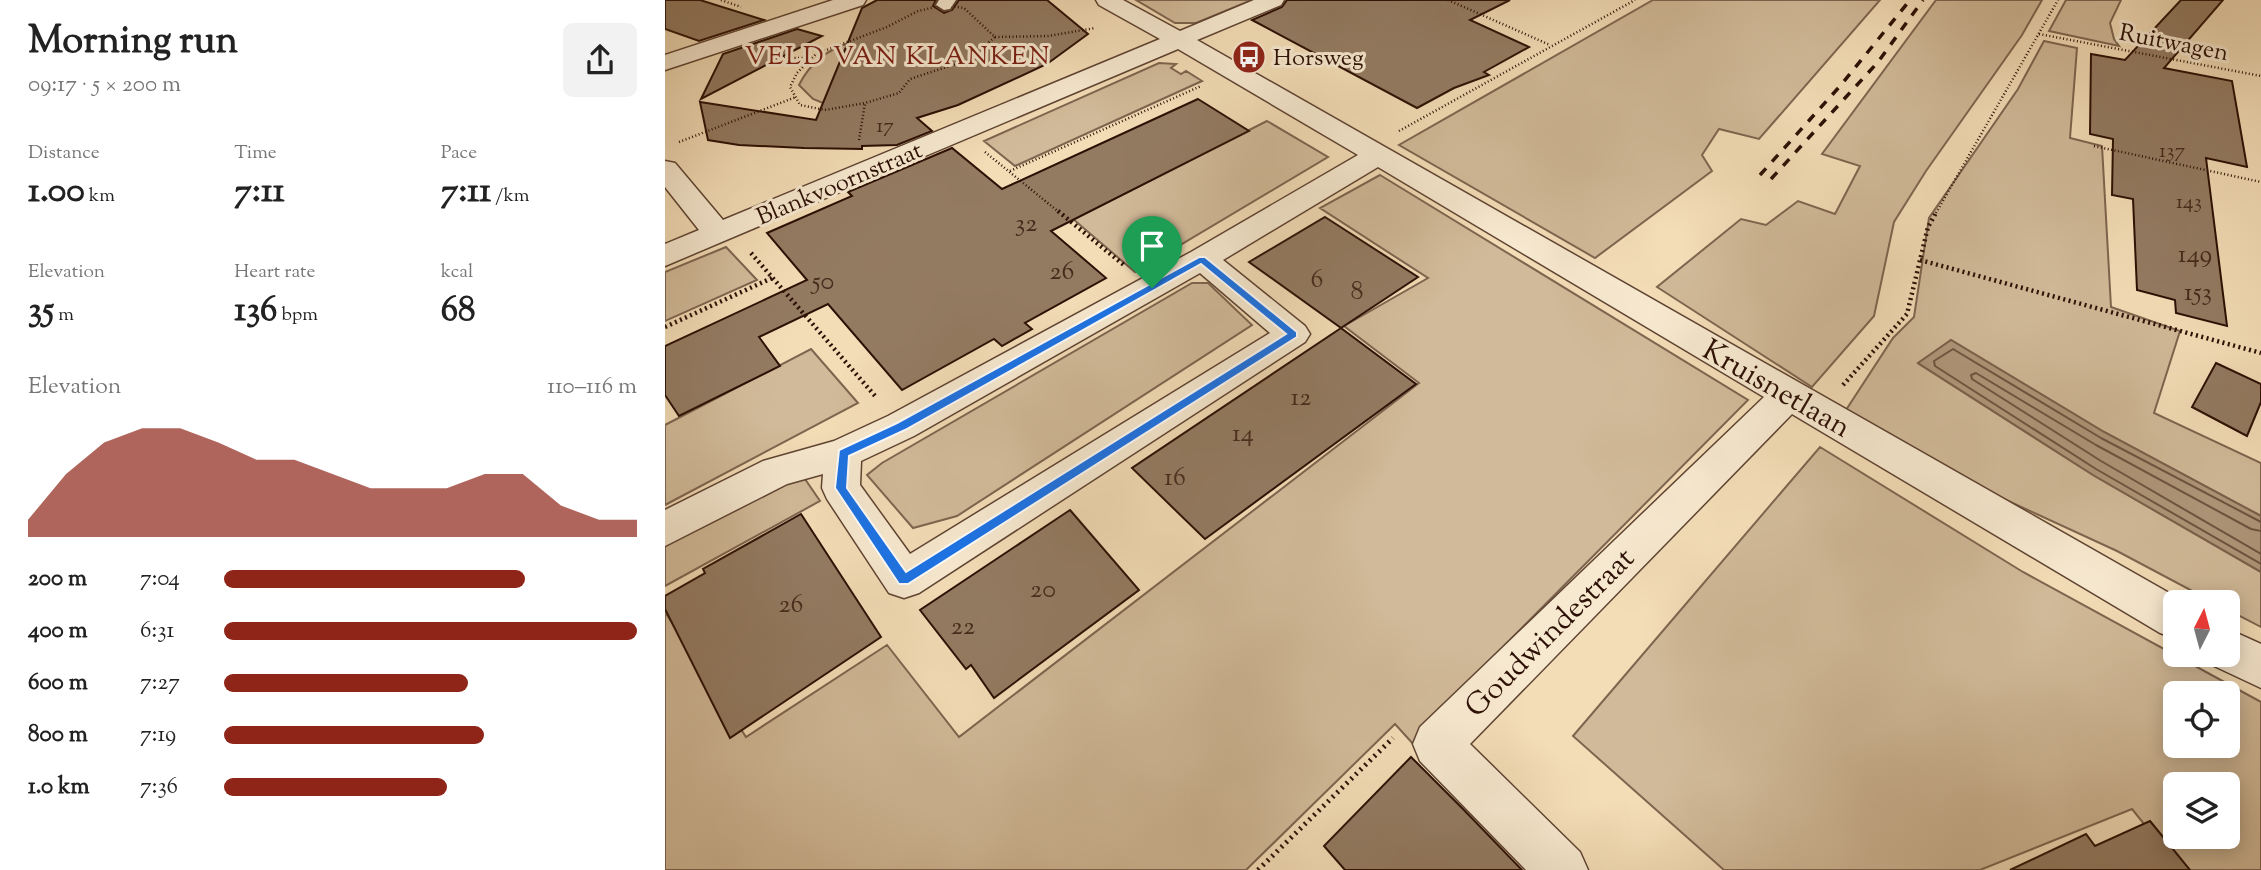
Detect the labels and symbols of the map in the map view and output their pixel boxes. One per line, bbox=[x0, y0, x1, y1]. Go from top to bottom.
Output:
street label: Ruitwagen bbox=[2116, 17, 2231, 71]
bus stop icon: Horsweg bbox=[1230, 38, 1268, 76]
district label: VELD VAN KLANKEN bbox=[745, 39, 1051, 76]
place label: Horsweg bbox=[1273, 42, 1364, 76]
house number: 17 bbox=[876, 112, 894, 142]
street label: Blankvoornstraat bbox=[751, 134, 928, 235]
house number: 137 bbox=[2159, 137, 2186, 167]
house number: 143 bbox=[2176, 188, 2202, 218]
house number: 32 bbox=[1015, 206, 1037, 243]
pin bbox=[1122, 216, 1182, 288]
house number: 149 bbox=[2178, 237, 2212, 274]
house number: 26 bbox=[1049, 254, 1075, 291]
house number: 6 bbox=[1311, 262, 1323, 299]
house number: 50 bbox=[810, 264, 834, 301]
house number: 8 bbox=[1350, 274, 1364, 311]
house number: 153 bbox=[2184, 275, 2212, 312]
street label: Kruisnetlaan bbox=[1693, 330, 1858, 450]
house number: 12 bbox=[1290, 380, 1312, 417]
house number: 14 bbox=[1232, 416, 1254, 453]
house number: 16 bbox=[1164, 460, 1186, 497]
street label: Goudwindestraat bbox=[1456, 539, 1645, 728]
house number: 20 bbox=[1030, 572, 1056, 609]
house number: 26 bbox=[778, 587, 804, 624]
north arrow bbox=[2163, 590, 2240, 667]
house number: 22 bbox=[951, 609, 975, 646]

